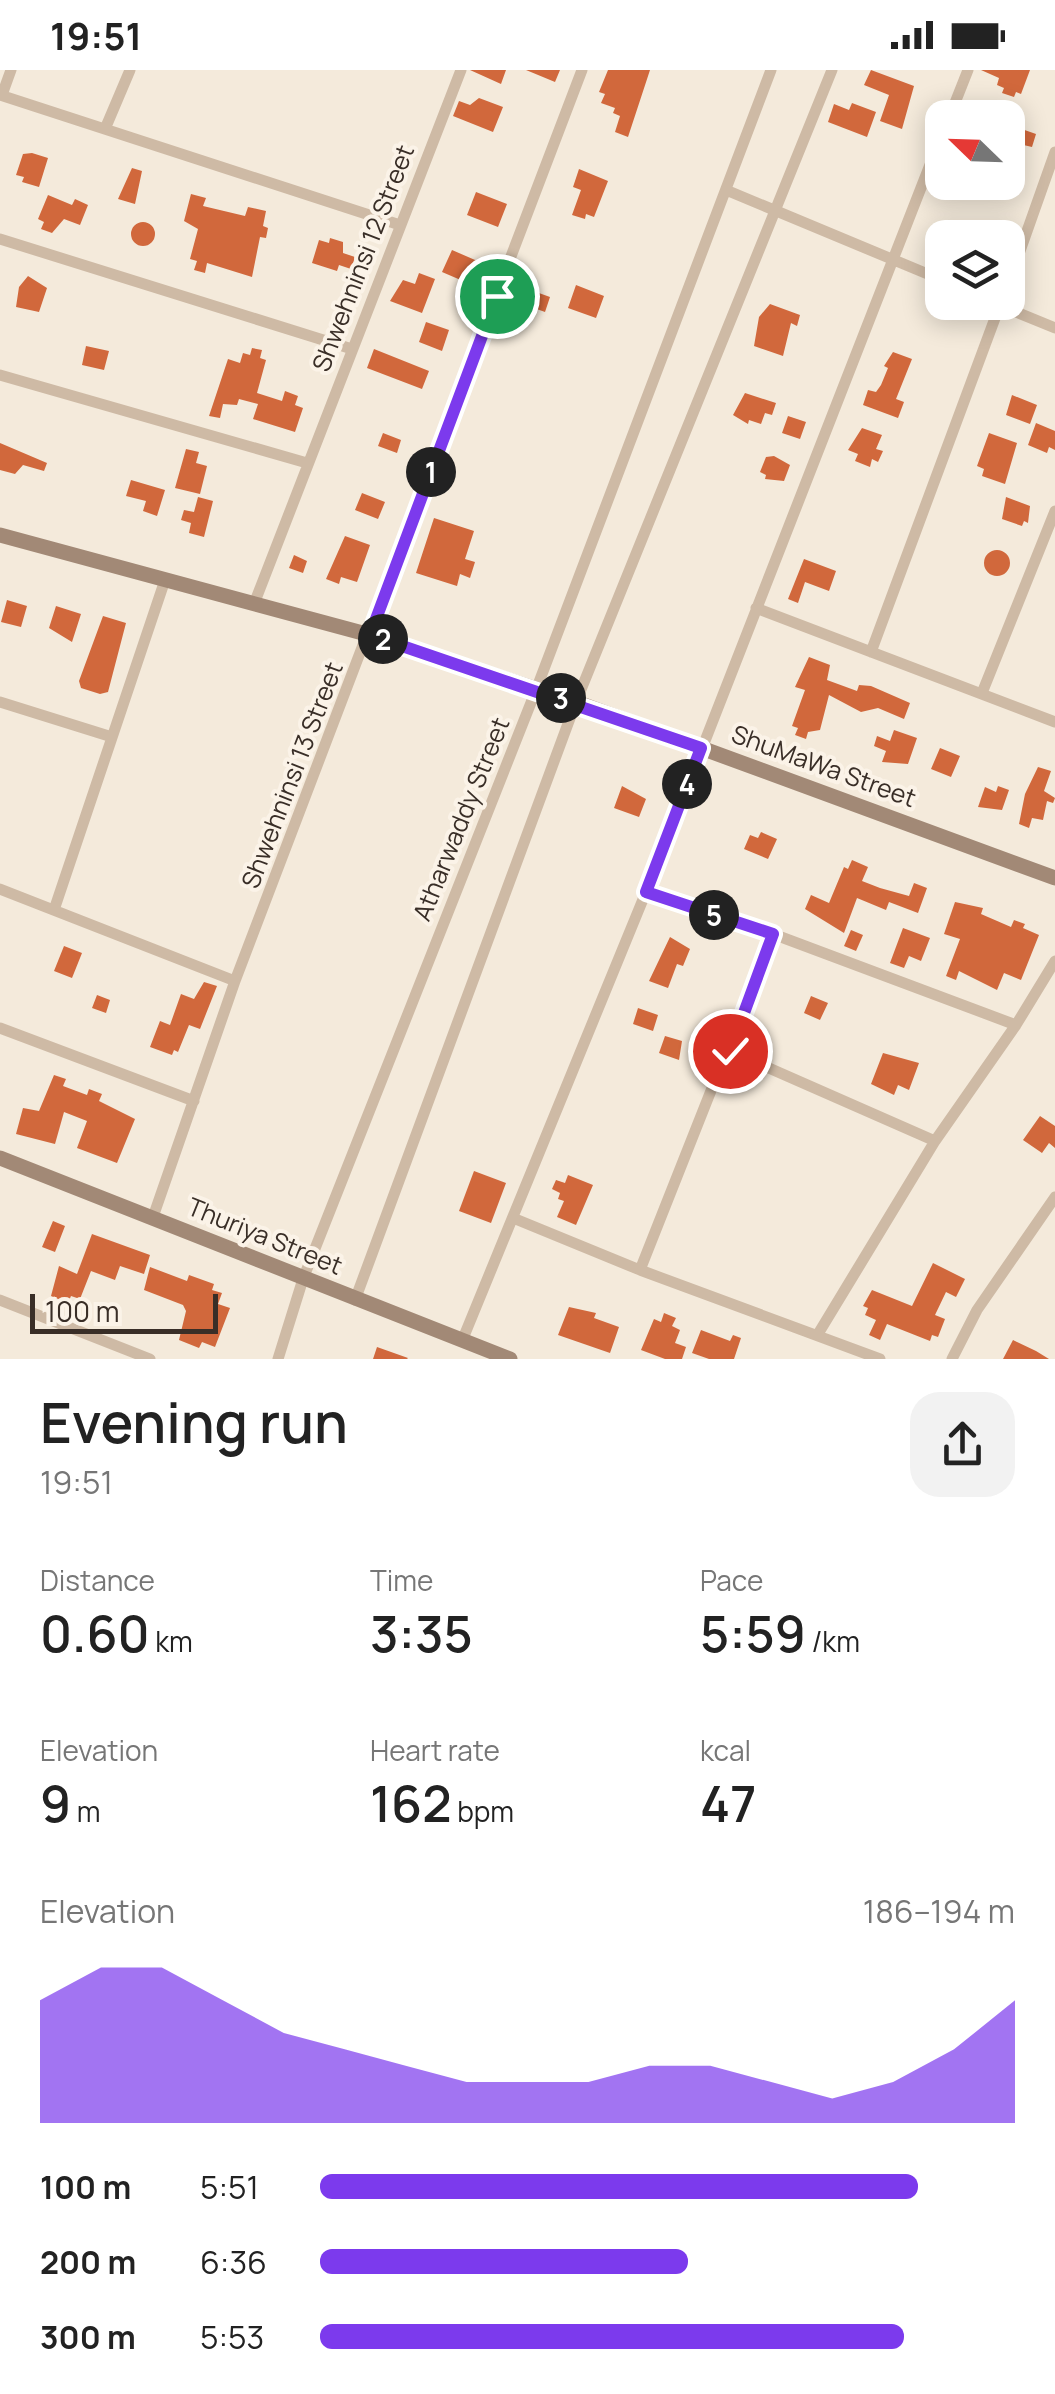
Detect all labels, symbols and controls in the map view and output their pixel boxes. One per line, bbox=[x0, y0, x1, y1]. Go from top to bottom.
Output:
text: 19:51 bbox=[50, 9, 142, 61]
north arrow bbox=[925, 100, 1025, 200]
map controls bbox=[925, 100, 1025, 320]
street label: Shwehninsi 12 Street bbox=[303, 139, 422, 376]
button: layers bbox=[925, 220, 1025, 320]
pin bbox=[455, 254, 540, 339]
icon: arrive bbox=[470, 269, 525, 324]
pin: 1 bbox=[406, 447, 456, 497]
text: 1 bbox=[425, 453, 437, 491]
pin: 2 bbox=[358, 614, 408, 664]
text: 2 bbox=[375, 620, 391, 658]
street label: Shwehninsi 13 Street bbox=[232, 657, 351, 893]
pin: 3 bbox=[536, 673, 586, 723]
text: 3 bbox=[553, 679, 569, 717]
street label: Atharwaddy Street bbox=[404, 712, 517, 926]
street label: ShuMaWa Street bbox=[727, 716, 921, 815]
pin: 4 bbox=[662, 759, 712, 809]
text: 4 bbox=[678, 765, 696, 803]
pin: 5 bbox=[689, 890, 739, 940]
text: 5 bbox=[706, 896, 722, 934]
pin bbox=[688, 1009, 773, 1094]
icon: check bbox=[703, 1024, 758, 1079]
street label: Thuriya Street bbox=[182, 1189, 348, 1283]
scale bar bbox=[30, 1289, 218, 1334]
text: 100 m bbox=[45, 1292, 119, 1330]
text: Evening run bbox=[40, 1384, 348, 1460]
button: share bbox=[910, 1392, 1015, 1497]
text: 19:51 bbox=[40, 1460, 113, 1504]
text: Distance bbox=[40, 1561, 155, 1599]
text: Time bbox=[370, 1561, 433, 1599]
text: Pace bbox=[700, 1561, 763, 1599]
text: 0.60 bbox=[40, 1599, 150, 1667]
text: 3:35 bbox=[370, 1599, 473, 1667]
text: 5:59 bbox=[700, 1599, 806, 1667]
text: km bbox=[150, 1622, 193, 1660]
text: /km bbox=[806, 1622, 860, 1660]
text: Elevation bbox=[40, 1731, 158, 1769]
text: Heart rate bbox=[370, 1731, 500, 1769]
text: kcal bbox=[700, 1731, 751, 1769]
text: 9 bbox=[40, 1769, 71, 1837]
text: 162 bbox=[370, 1769, 452, 1837]
text: 47 bbox=[700, 1769, 756, 1837]
text: m bbox=[71, 1792, 100, 1830]
text: bpm bbox=[452, 1792, 514, 1830]
text: Elevation bbox=[40, 1889, 175, 1933]
text: 186–194 m bbox=[863, 1889, 1015, 1933]
text: 100 m bbox=[40, 2165, 131, 2209]
text: 5:51 bbox=[200, 2165, 259, 2209]
text: 200 m bbox=[40, 2240, 136, 2284]
text: 6:36 bbox=[200, 2240, 267, 2284]
text: 300 m bbox=[40, 2315, 136, 2359]
text: 5:53 bbox=[200, 2315, 264, 2359]

